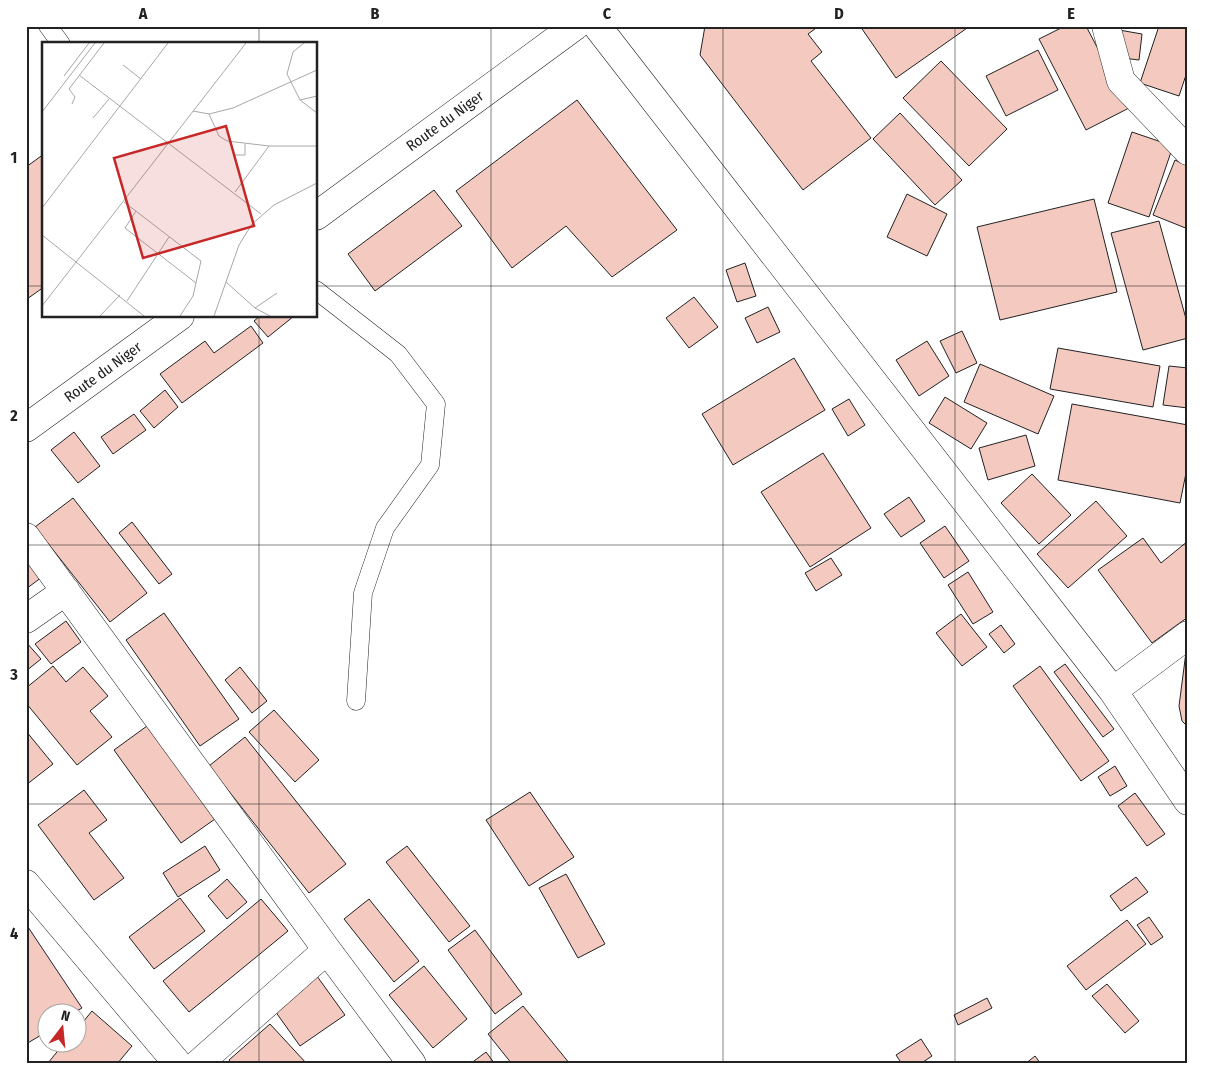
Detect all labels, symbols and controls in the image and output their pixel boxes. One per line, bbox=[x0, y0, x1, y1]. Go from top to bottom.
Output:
text: A bbox=[138, 4, 148, 23]
text: B bbox=[371, 4, 380, 23]
text: C bbox=[603, 4, 612, 23]
text: D bbox=[834, 4, 844, 23]
text: E bbox=[1067, 4, 1075, 23]
inset map bbox=[42, 42, 318, 318]
street label: Route du Niger bbox=[403, 87, 488, 155]
text: 1 bbox=[11, 148, 17, 167]
street label: Route du Niger bbox=[61, 338, 146, 406]
text: 2 bbox=[9, 406, 18, 425]
text: 3 bbox=[9, 665, 18, 684]
text: 4 bbox=[10, 924, 18, 943]
north arrow bbox=[38, 1002, 88, 1052]
text: N bbox=[59, 1007, 72, 1025]

